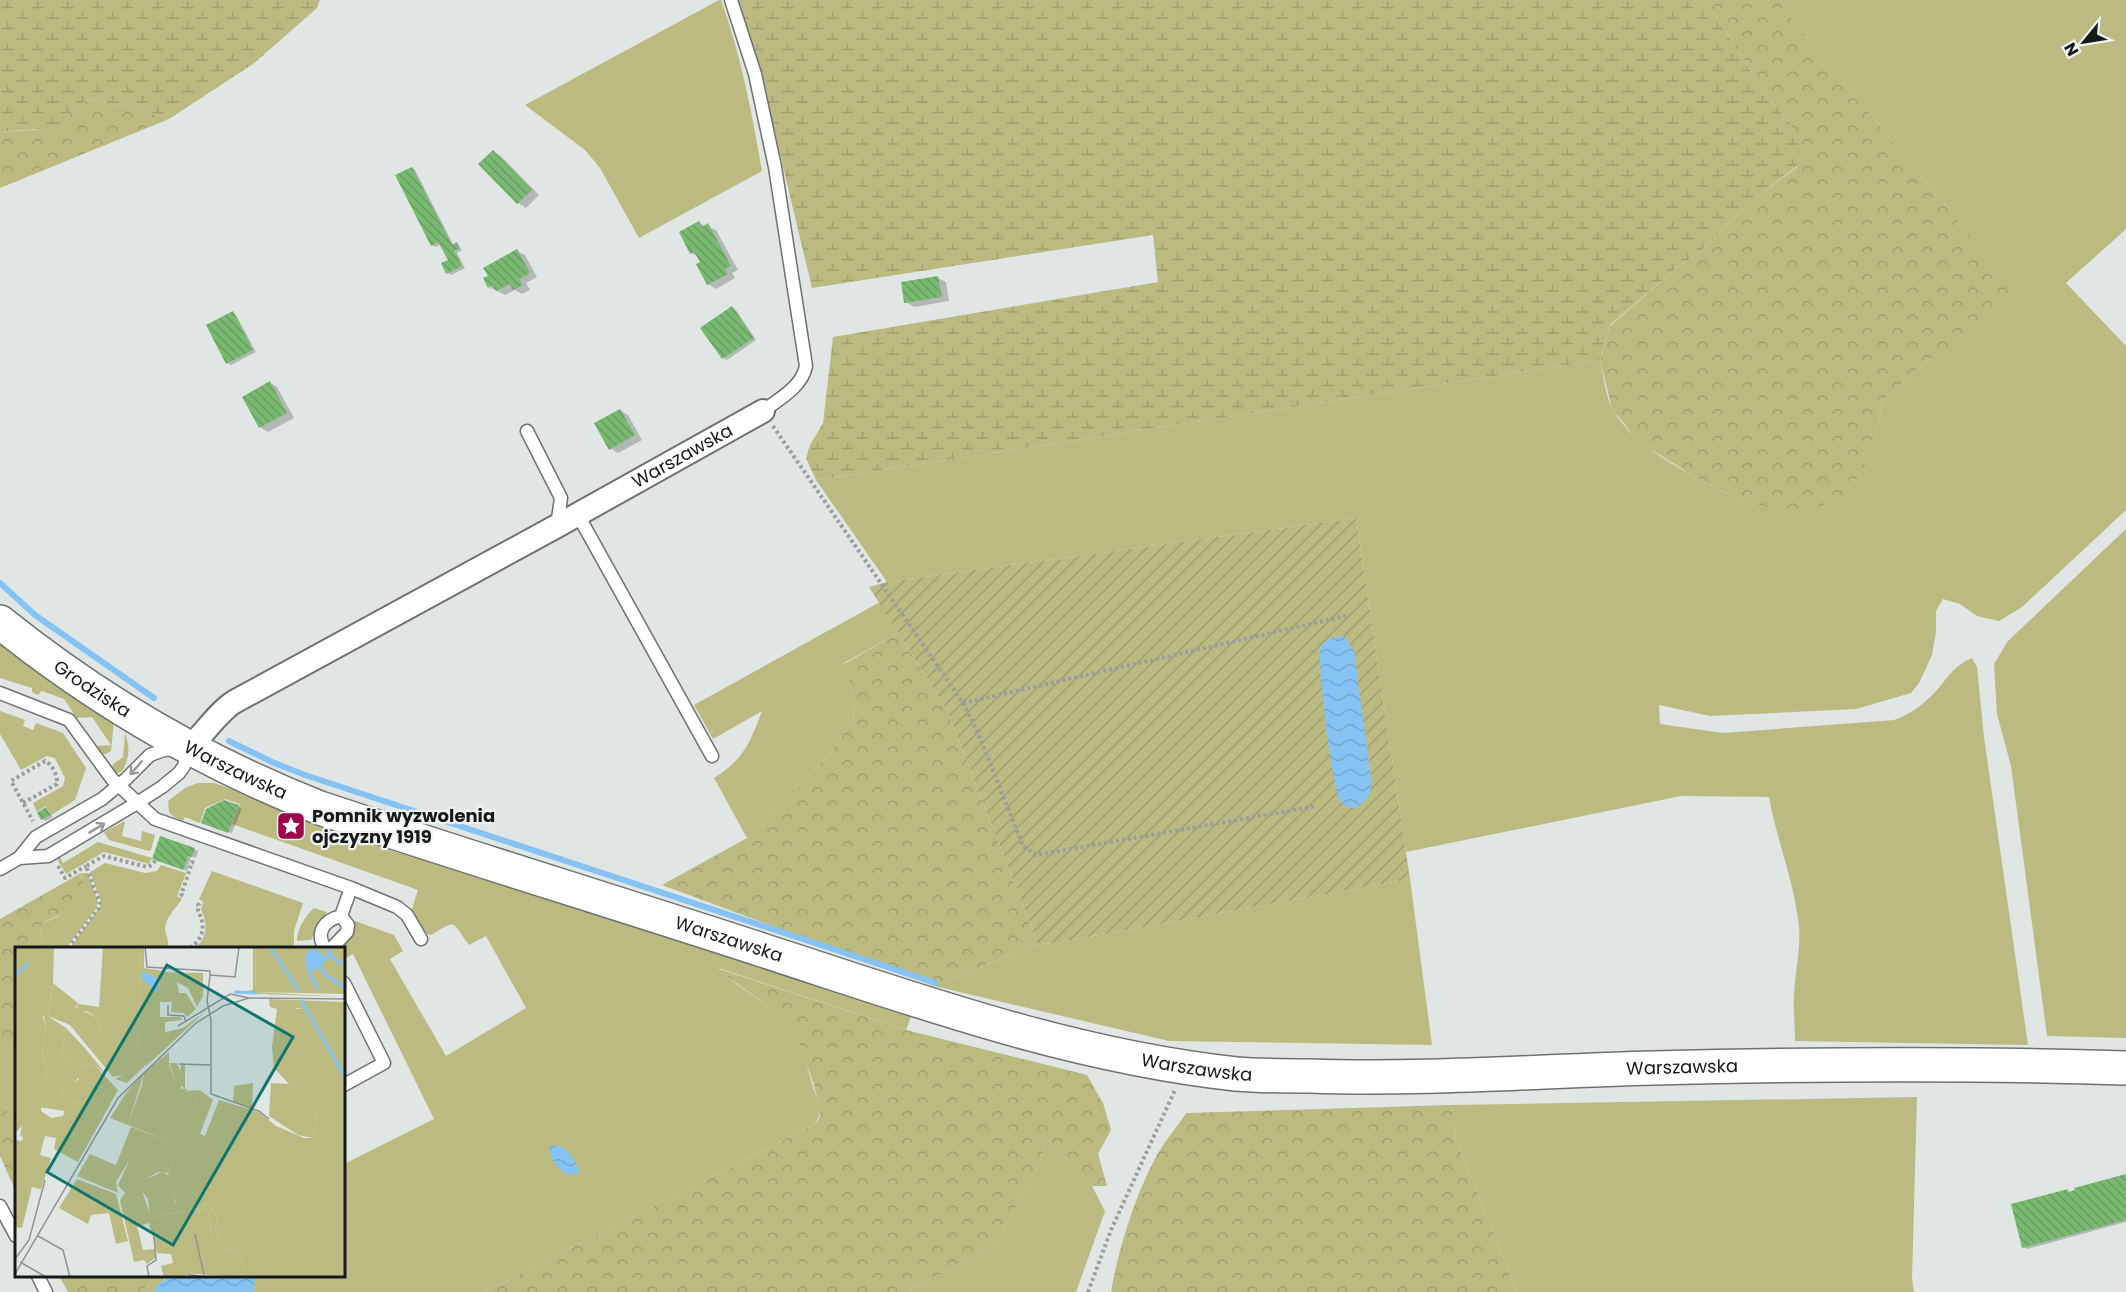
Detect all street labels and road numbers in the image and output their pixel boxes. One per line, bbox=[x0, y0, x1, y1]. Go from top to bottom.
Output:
street label: Warszawska bbox=[627, 417, 737, 494]
street label: Grodziska bbox=[49, 654, 136, 723]
street label: Warszawska bbox=[180, 734, 291, 805]
street label: Warszawska bbox=[672, 910, 786, 968]
street label: Warszawska bbox=[1139, 1047, 1253, 1087]
street label: Warszawska bbox=[1626, 1053, 1738, 1081]

